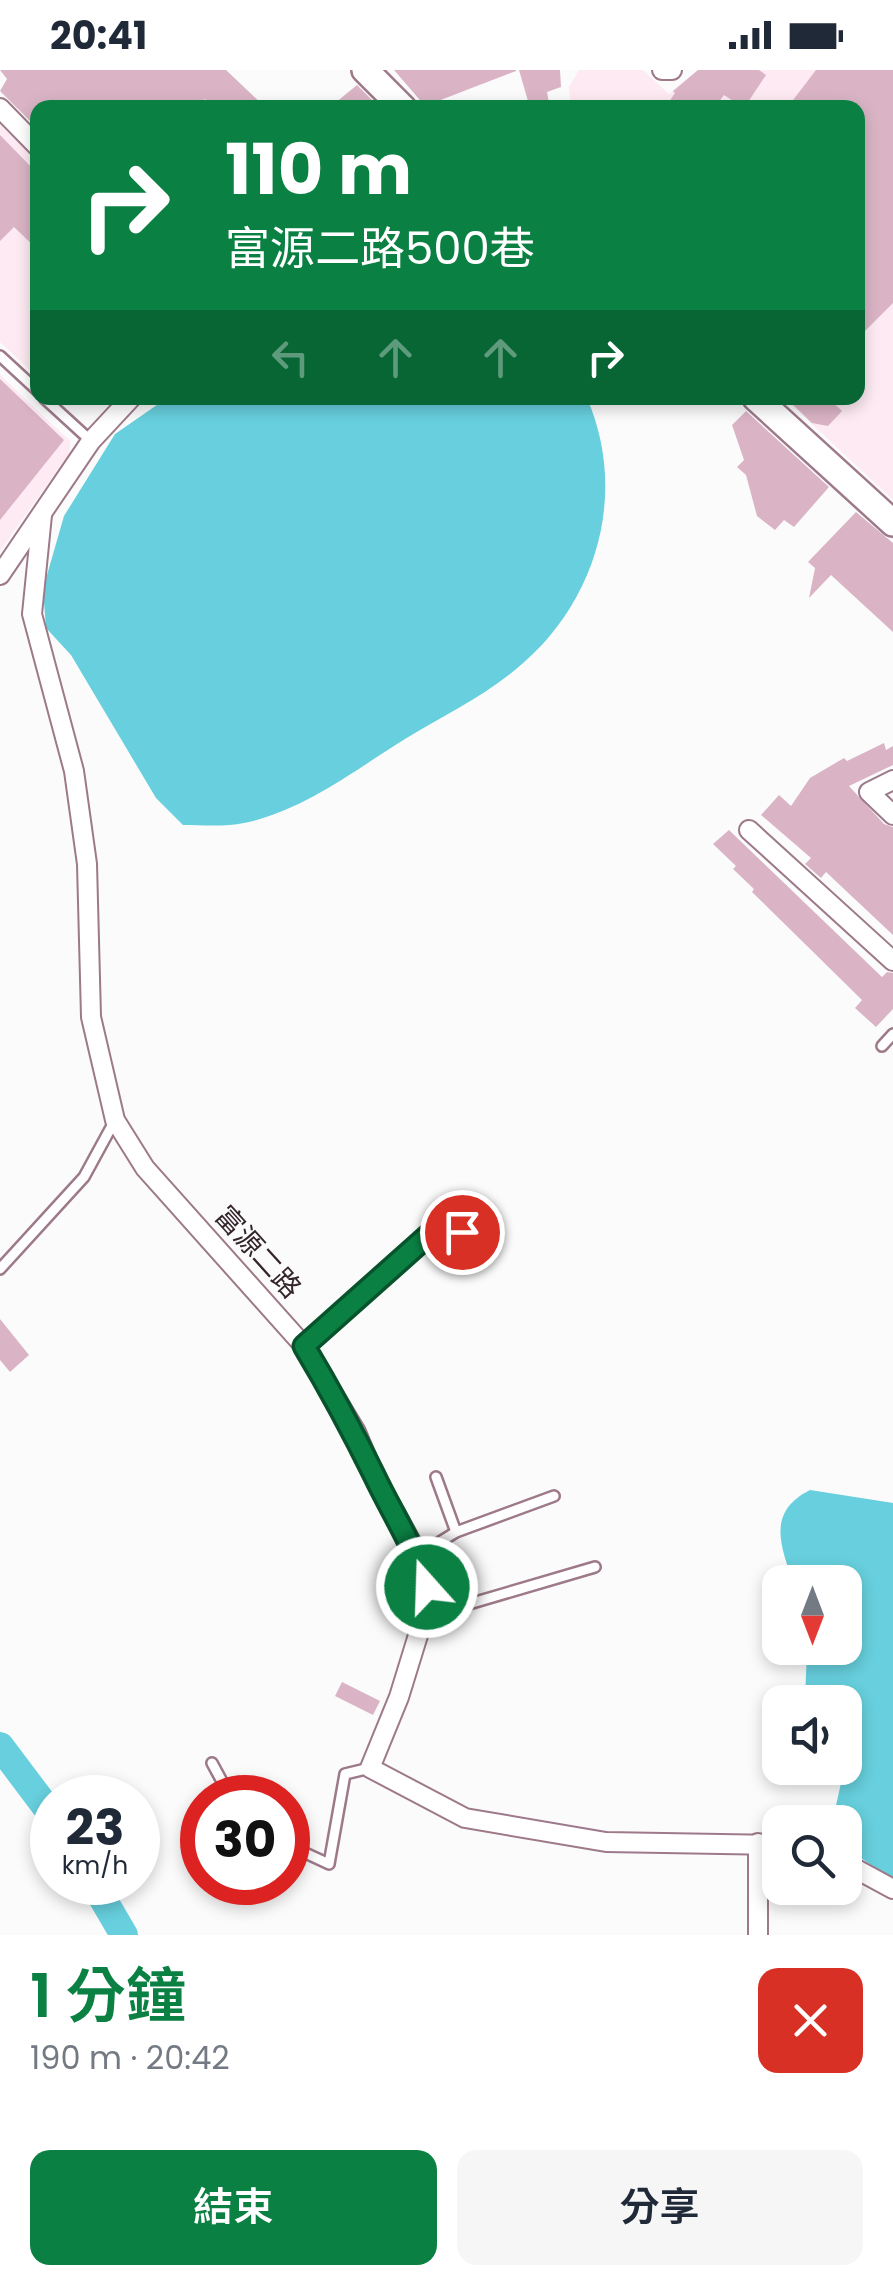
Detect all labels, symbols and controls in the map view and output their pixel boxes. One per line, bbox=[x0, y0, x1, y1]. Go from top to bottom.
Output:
text: 20:41 bbox=[50, 9, 147, 62]
text: 110 m bbox=[225, 120, 412, 219]
icon: right bbox=[60, 140, 190, 270]
text: 富源二路500巷 bbox=[225, 217, 535, 280]
icon: left bbox=[263, 330, 318, 385]
icon: ahead bbox=[368, 330, 423, 385]
icon: ahead bbox=[473, 330, 528, 385]
icon: right bbox=[578, 330, 633, 385]
pin bbox=[420, 1190, 505, 1275]
street label: 富源二路 bbox=[206, 1197, 310, 1307]
icon: arrive bbox=[435, 1205, 490, 1260]
position arrow bbox=[375, 1535, 479, 1639]
north arrow bbox=[762, 1565, 862, 1665]
map controls bbox=[762, 1565, 862, 1905]
button: sound bbox=[762, 1685, 862, 1785]
speed limit sign: 30 bbox=[180, 1775, 310, 1905]
text: 23 bbox=[66, 1792, 124, 1863]
button: search bbox=[762, 1805, 862, 1905]
text: km/h bbox=[62, 1848, 128, 1883]
text: 1 分鐘 bbox=[30, 1954, 186, 2038]
button: close bbox=[758, 1968, 863, 2073]
text: 190 m · 20:42 bbox=[30, 2035, 230, 2080]
button: 結束 bbox=[30, 2150, 437, 2265]
button: 分享 bbox=[457, 2150, 863, 2265]

